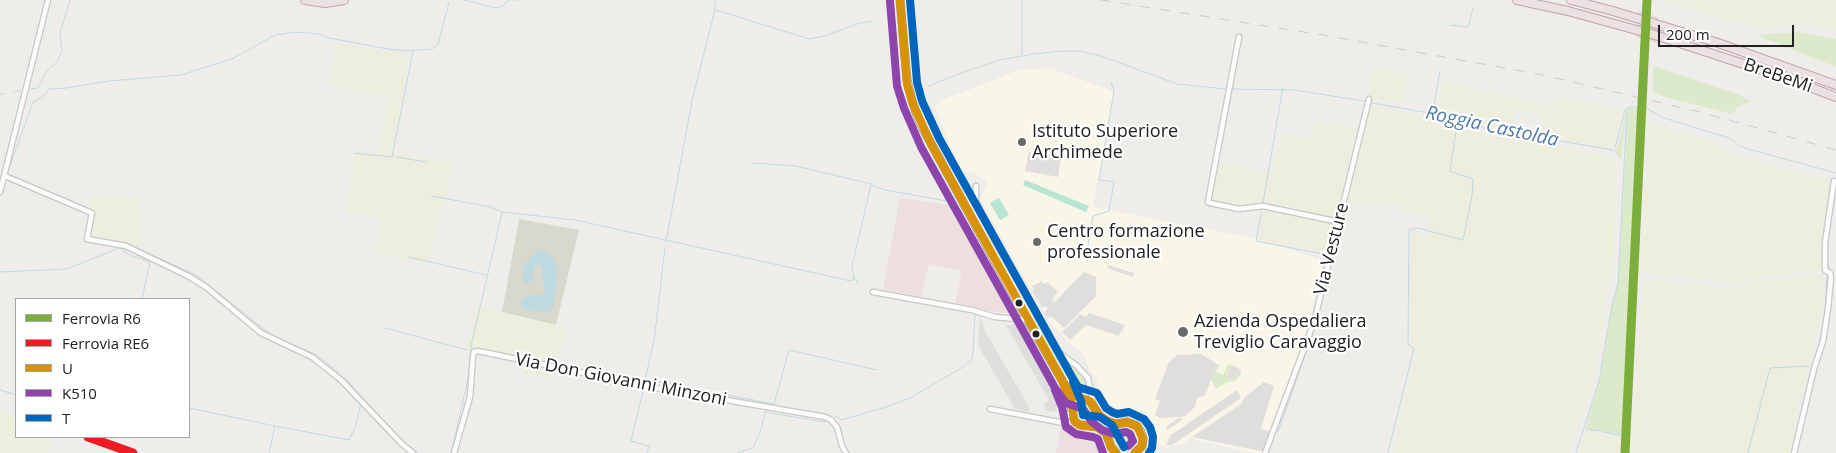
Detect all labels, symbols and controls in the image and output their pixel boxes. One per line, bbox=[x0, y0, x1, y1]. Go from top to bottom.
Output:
scale bar bbox=[1661, 15, 1797, 47]
text: 200 m bbox=[1666, 24, 1710, 44]
street label: BreBeMi bbox=[1741, 54, 1815, 98]
water label: Roggia Castolda bbox=[1423, 102, 1561, 152]
place label: Istituto Superiore Archimede bbox=[1032, 121, 1178, 163]
marker: Istituto Superiore Archimede bbox=[1016, 136, 1028, 148]
street label: Via Vesture bbox=[1310, 201, 1354, 297]
place label: Centro formazione professionale bbox=[1047, 221, 1205, 264]
marker: Centro formazione professionale bbox=[1031, 236, 1043, 248]
legend bbox=[15, 298, 190, 438]
unlabelled marker bbox=[1014, 298, 1024, 308]
text: Ferrovia R6 bbox=[62, 308, 141, 328]
place label: Azienda Ospedaliera Treviglio Caravaggio bbox=[1194, 311, 1366, 354]
marker: Azienda Ospedaliera Treviglio Caravaggio bbox=[1176, 325, 1190, 339]
unlabelled marker bbox=[1031, 329, 1041, 339]
text: Ferrovia RE6 bbox=[62, 333, 149, 353]
street label: Via Don Giovanni Minzoni bbox=[513, 349, 729, 411]
text: U bbox=[62, 358, 73, 378]
text: K510 bbox=[62, 383, 97, 403]
text: T bbox=[62, 408, 70, 428]

